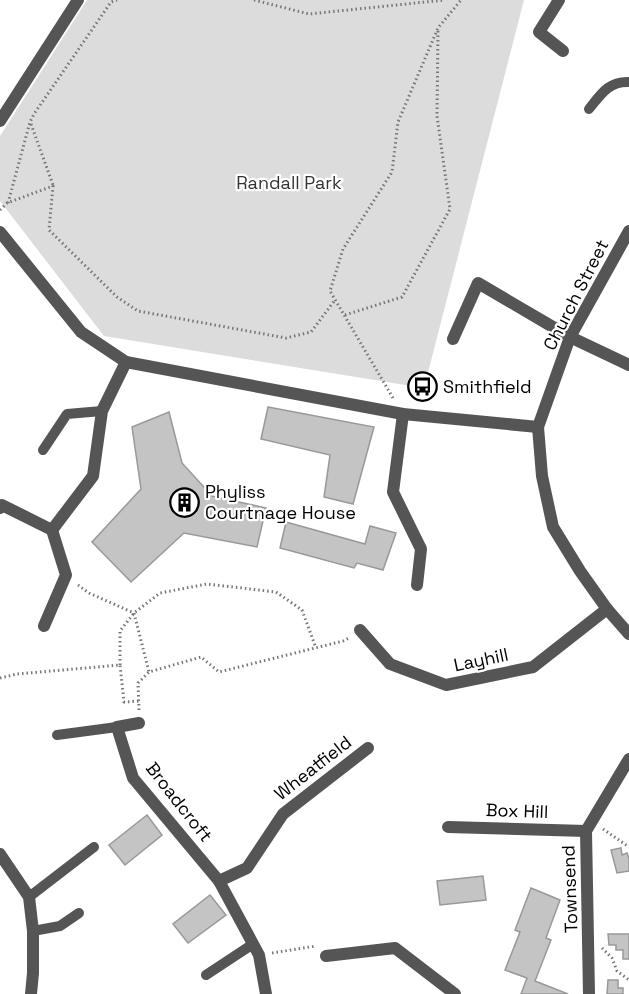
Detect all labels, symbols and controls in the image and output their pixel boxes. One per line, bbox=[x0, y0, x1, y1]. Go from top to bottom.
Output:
park label: Randall Park bbox=[236, 171, 342, 194]
street label: Church Street bbox=[538, 235, 613, 354]
bus stop icon: Smithfield bbox=[406, 371, 438, 403]
place label: Smithfield bbox=[443, 375, 532, 398]
place label: Phyliss Courtnage House bbox=[205, 480, 356, 524]
building icon: Phyliss Courtnage House bbox=[168, 486, 200, 518]
street label: Layhill bbox=[451, 643, 510, 677]
street label: Wheatfield bbox=[270, 730, 356, 805]
street label: Broadcroft bbox=[141, 757, 218, 846]
street label: Box Hill bbox=[485, 798, 549, 823]
street label: Townsend bbox=[556, 845, 583, 933]

